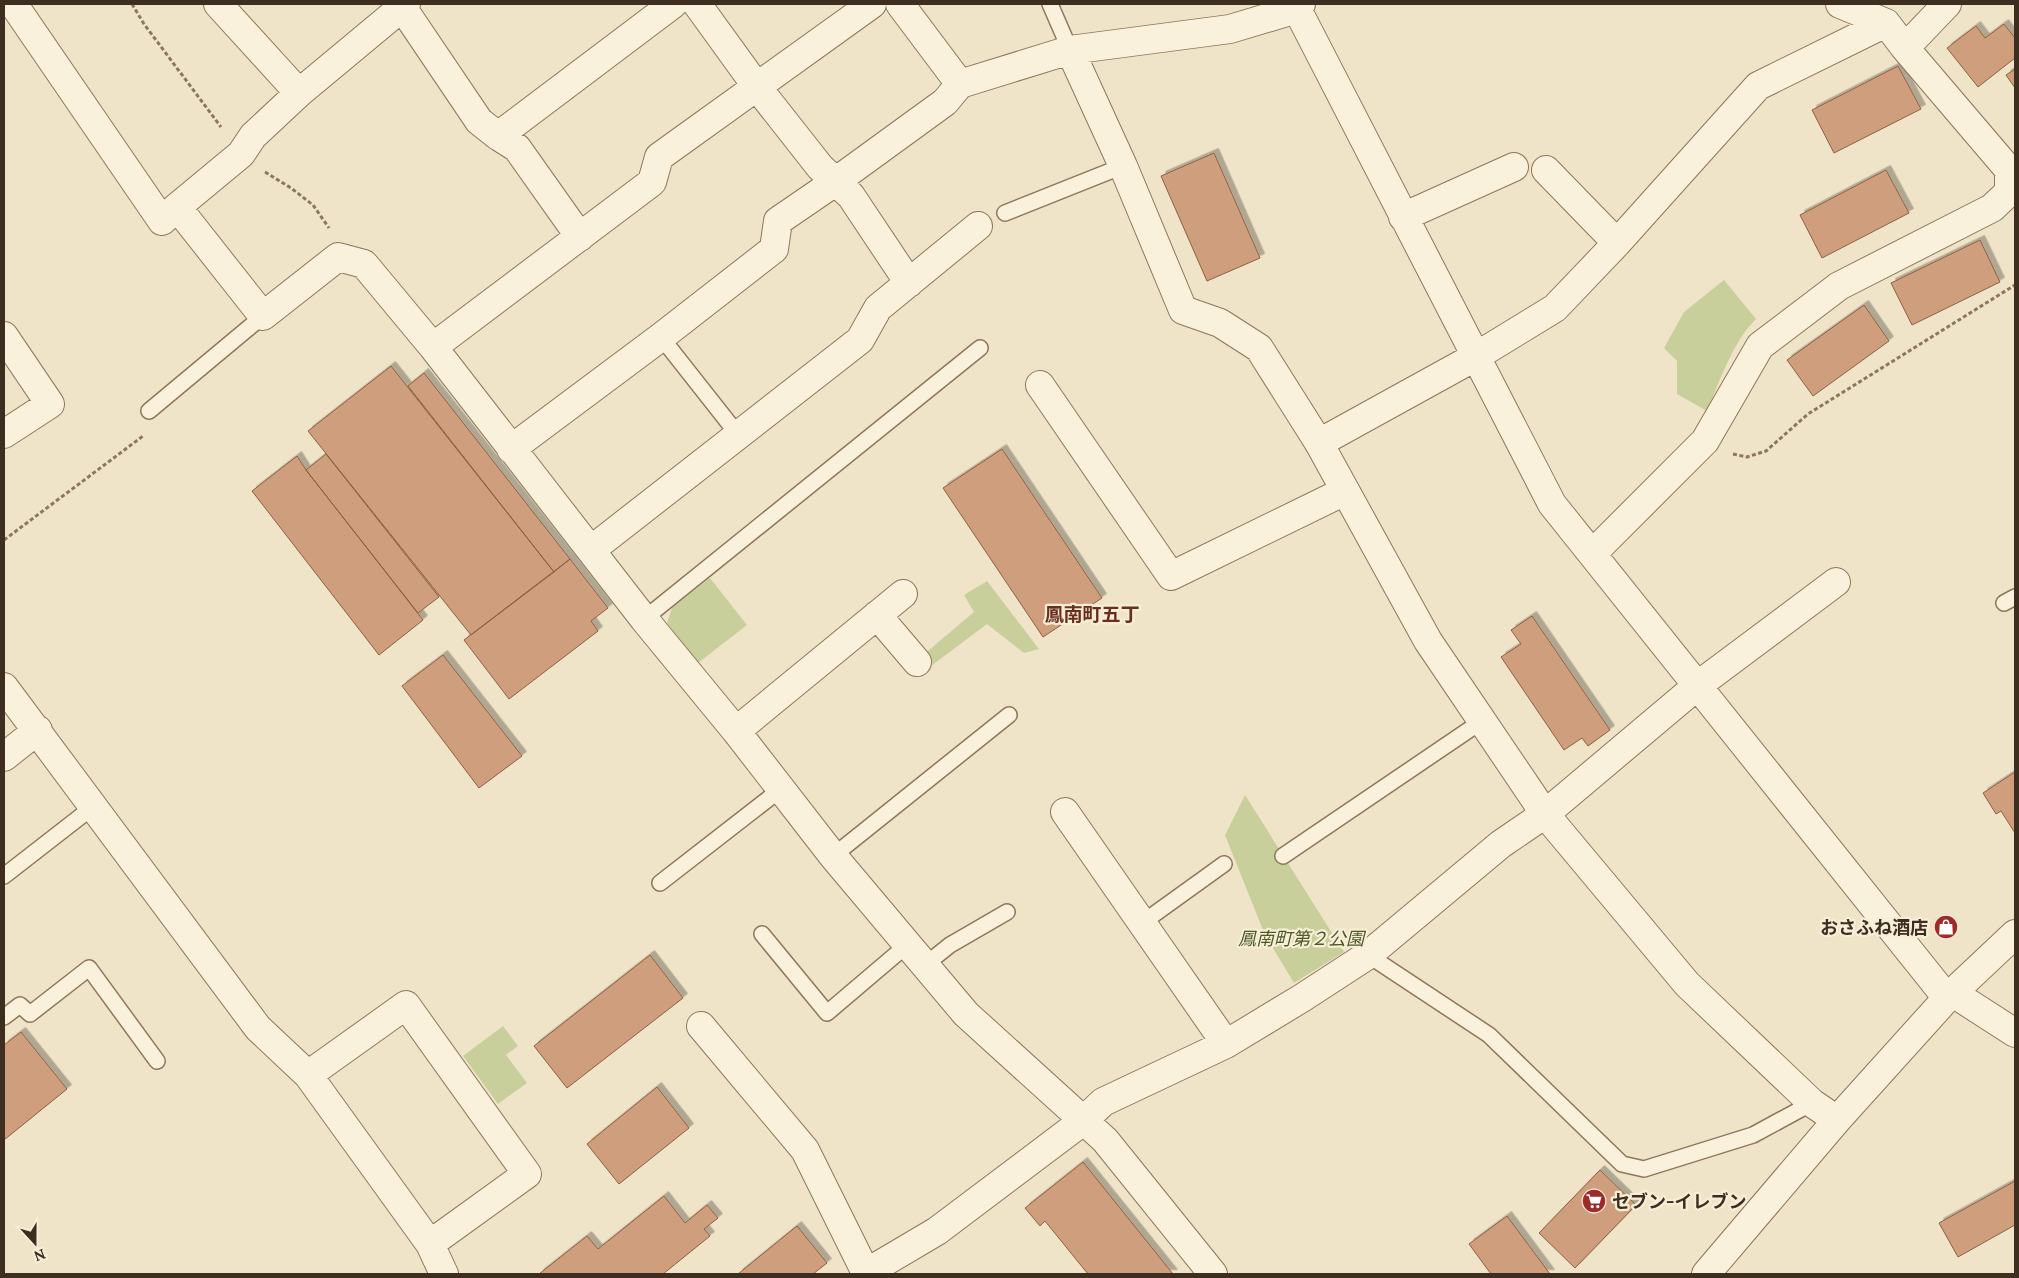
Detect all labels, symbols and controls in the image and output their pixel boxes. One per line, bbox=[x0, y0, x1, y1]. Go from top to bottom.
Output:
district label: 鳳南町五丁 bbox=[1044, 602, 1140, 626]
shop icon: おさふね酒店 bbox=[1933, 914, 1959, 940]
place label: おさふね酒店 bbox=[1820, 916, 1928, 939]
park label: 鳳南町第２公園 bbox=[1238, 927, 1367, 950]
supermarket icon: セブン-イレブン bbox=[1581, 1188, 1607, 1214]
place label: セブン-イレブン bbox=[1612, 1190, 1746, 1213]
north arrow bbox=[10, 1218, 60, 1268]
text: N bbox=[31, 1245, 48, 1266]

